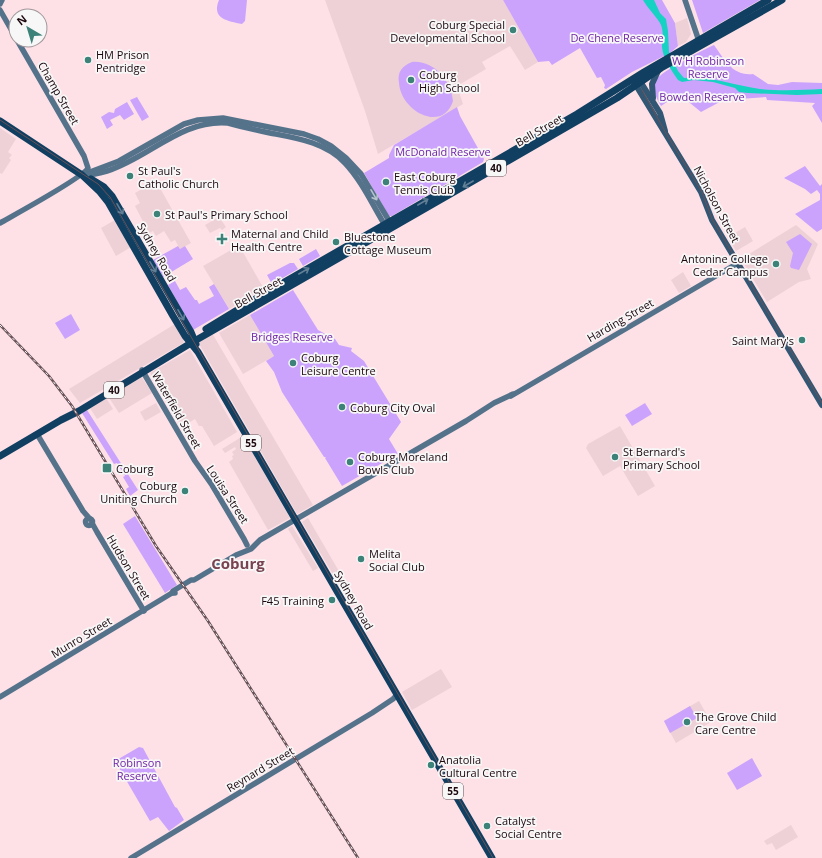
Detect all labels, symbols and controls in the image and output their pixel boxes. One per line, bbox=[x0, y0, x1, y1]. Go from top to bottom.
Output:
north arrow bbox=[8, 8, 48, 48]
text: N bbox=[13, 11, 30, 28]
place label: Coburg Special Developmental School bbox=[390, 17, 505, 45]
marker: Coburg Special Developmental School bbox=[508, 25, 518, 35]
park label: De Chene Reserve bbox=[570, 30, 664, 45]
place label: HM Prison Pentridge bbox=[96, 47, 149, 75]
park label: W H Robinson Reserve bbox=[672, 53, 744, 81]
marker: HM Prison Pentridge bbox=[83, 55, 93, 65]
street label: Champ Street bbox=[35, 59, 83, 127]
place label: Coburg High School bbox=[419, 67, 480, 95]
marker: Coburg High School bbox=[406, 75, 416, 85]
park label: Bowden Reserve bbox=[659, 89, 745, 104]
street label: Bell Street bbox=[513, 110, 566, 150]
park label: McDonald Reserve bbox=[395, 144, 491, 159]
road number: 40 bbox=[486, 160, 506, 176]
place label: St Paul's Catholic Church bbox=[138, 163, 219, 191]
street label: Nicholson Street bbox=[691, 163, 744, 245]
place label: East Coburg Tennis Club bbox=[394, 169, 456, 197]
marker: St Paul's Catholic Church bbox=[125, 171, 135, 181]
marker: East Coburg Tennis Club bbox=[381, 177, 391, 187]
one-way arrow bbox=[462, 181, 474, 189]
one-way arrow bbox=[370, 189, 378, 201]
one-way arrow bbox=[417, 198, 429, 206]
one-way arrow bbox=[116, 203, 124, 215]
place label: St Paul's Primary School bbox=[165, 207, 288, 222]
marker: St Paul's Primary School bbox=[152, 209, 162, 219]
street label: Sydney Road bbox=[134, 220, 180, 284]
place label: Maternal and Child Health Centre bbox=[231, 226, 329, 254]
place label: Bluestone Cottage Museum bbox=[344, 229, 432, 257]
marker: Maternal and Child Health Centre bbox=[216, 233, 228, 245]
marker: Bluestone Cottage Museum bbox=[331, 237, 341, 247]
place label: Antonine College Cedar Campus bbox=[681, 251, 768, 279]
marker: Antonine College Cedar Campus bbox=[771, 259, 781, 269]
one-way arrow bbox=[150, 261, 158, 273]
one-way arrow bbox=[298, 266, 310, 274]
street label: Bell Street bbox=[231, 273, 285, 311]
street label: Harding Street bbox=[584, 295, 656, 345]
one-way arrow bbox=[178, 309, 186, 321]
park label: Bridges Reserve bbox=[251, 329, 333, 344]
place label: Saint Mary's bbox=[732, 333, 794, 348]
marker: Saint Mary's bbox=[797, 335, 807, 345]
place label: Coburg Leisure Centre bbox=[301, 350, 376, 378]
marker: Coburg Leisure Centre bbox=[288, 358, 298, 368]
street label: Waterfield Street bbox=[149, 369, 205, 451]
road number: 40 bbox=[104, 382, 124, 398]
place label: Coburg City Oval bbox=[350, 400, 435, 415]
marker: Coburg City Oval bbox=[337, 402, 347, 412]
road number: 55 bbox=[241, 435, 261, 451]
place label: St Bernard's Primary School bbox=[623, 444, 700, 472]
place label: Coburg Moreland Bowls Club bbox=[358, 449, 448, 477]
marker: St Bernard's Primary School bbox=[610, 452, 620, 462]
marker: Coburg Moreland Bowls Club bbox=[345, 457, 355, 467]
place label: Coburg bbox=[116, 461, 154, 476]
marker: Coburg bbox=[101, 462, 113, 474]
street label: Louisa Street bbox=[204, 462, 253, 526]
place label: Coburg Uniting Church bbox=[100, 478, 177, 506]
marker: Coburg Uniting Church bbox=[180, 486, 190, 496]
street label: Hudson Street bbox=[104, 532, 154, 603]
place label: Melita Social Club bbox=[369, 546, 425, 574]
district label: Coburg bbox=[211, 553, 265, 573]
marker: Melita Social Club bbox=[356, 554, 366, 564]
street label: Sydney Road bbox=[331, 568, 377, 632]
place label: F45 Training bbox=[261, 593, 324, 608]
marker: F45 Training bbox=[327, 595, 337, 605]
street label: Munro Street bbox=[48, 613, 114, 661]
place label: The Grove Child Care Centre bbox=[695, 709, 776, 737]
marker: The Grove Child Care Centre bbox=[682, 717, 692, 727]
street label: Reynard Street bbox=[224, 743, 297, 795]
place label: Anatolia Cultural Centre bbox=[439, 752, 517, 780]
park label: Robinson Reserve bbox=[113, 755, 161, 783]
marker: Anatolia Cultural Centre bbox=[426, 760, 436, 770]
road number: 55 bbox=[443, 783, 463, 799]
place label: Catalyst Social Centre bbox=[495, 813, 562, 841]
marker: Catalyst Social Centre bbox=[482, 821, 492, 831]

